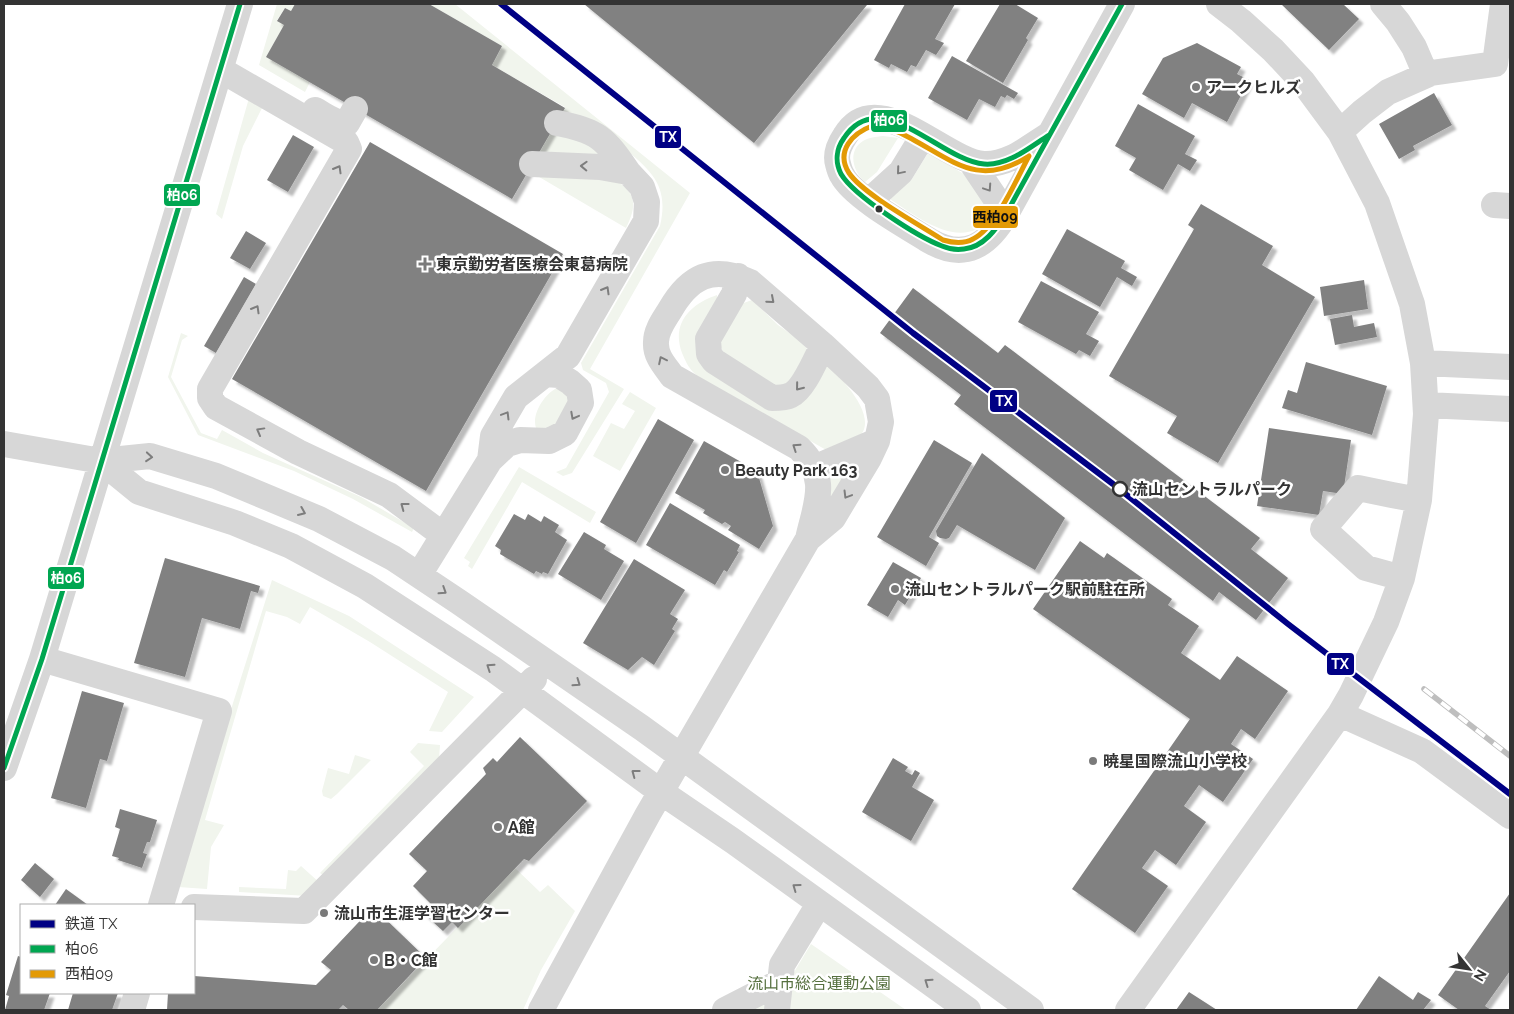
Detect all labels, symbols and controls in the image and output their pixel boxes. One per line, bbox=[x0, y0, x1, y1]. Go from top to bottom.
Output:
place label: アークヒルズ bbox=[1206, 78, 1301, 97]
marker: アークヒルズ bbox=[1190, 81, 1202, 93]
line badge: 柏06 bbox=[870, 109, 908, 133]
text: 柏06 bbox=[873, 112, 905, 128]
line badge: TX bbox=[654, 125, 682, 149]
text: TX bbox=[659, 129, 678, 145]
one-way arrow bbox=[579, 161, 587, 172]
one-way arrow bbox=[332, 165, 342, 174]
one-way arrow bbox=[896, 166, 905, 175]
one-way arrow bbox=[982, 182, 991, 192]
line badge: 柏06 bbox=[163, 183, 201, 207]
text: 柏06 bbox=[166, 187, 198, 203]
unlabelled marker bbox=[874, 204, 884, 214]
line badge: 西柏09 bbox=[972, 205, 1019, 229]
text: 西柏09 bbox=[973, 209, 1017, 225]
place label: 東京勤労者医療会東葛病院 bbox=[436, 255, 628, 274]
marker: 東京勤労者医療会東葛病院 bbox=[418, 257, 432, 271]
one-way arrow bbox=[600, 287, 610, 296]
one-way arrow bbox=[765, 294, 774, 303]
one-way arrow bbox=[250, 306, 260, 315]
one-way arrow bbox=[658, 356, 668, 365]
one-way arrow bbox=[796, 381, 805, 391]
line badge: TX bbox=[989, 389, 1018, 413]
text: TX bbox=[995, 393, 1014, 409]
one-way arrow bbox=[499, 411, 509, 420]
one-way arrow bbox=[570, 411, 580, 420]
one-way arrow bbox=[256, 428, 265, 438]
one-way arrow bbox=[792, 444, 801, 454]
one-way arrow bbox=[146, 452, 154, 463]
place label: Beauty Park 163 bbox=[735, 461, 857, 480]
marker: Beauty Park 163 bbox=[719, 464, 731, 476]
place label: 流山セントラルパーク bbox=[1132, 480, 1292, 499]
marker: 流山セントラルパーク bbox=[1112, 481, 1128, 497]
one-way arrow bbox=[843, 489, 853, 498]
one-way arrow bbox=[400, 503, 410, 512]
one-way arrow bbox=[297, 505, 306, 516]
line badge: 柏06 bbox=[47, 566, 85, 590]
text: 柏06 bbox=[50, 570, 82, 586]
place label: 流山セントラルパーク駅前駐在所 bbox=[905, 580, 1145, 599]
marker: 流山セントラルパーク駅前駐在所 bbox=[889, 583, 901, 595]
one-way arrow bbox=[437, 585, 447, 594]
line badge: TX bbox=[1326, 652, 1355, 676]
text: TX bbox=[1331, 656, 1350, 672]
one-way arrow bbox=[486, 664, 495, 673]
one-way arrow bbox=[571, 677, 581, 686]
place label: 暁星国際流山小学校 bbox=[1103, 752, 1247, 771]
marker: 暁星国際流山小学校 bbox=[1087, 755, 1099, 767]
one-way arrow bbox=[631, 770, 641, 779]
place label: A館 bbox=[508, 818, 535, 837]
marker: A館 bbox=[492, 821, 504, 833]
one-way arrow bbox=[792, 884, 802, 893]
legend bbox=[20, 904, 195, 994]
place label: 流山市生涯学習センター bbox=[334, 904, 510, 923]
marker: 流山市生涯学習センター bbox=[318, 907, 330, 919]
text: 鉄道 TX bbox=[65, 915, 118, 933]
text: 柏06 bbox=[65, 940, 98, 958]
north arrow bbox=[1444, 944, 1494, 994]
place label: B・C館 bbox=[384, 951, 438, 970]
marker: B・C館 bbox=[368, 954, 380, 966]
text: 西柏09 bbox=[65, 965, 113, 983]
text: N bbox=[1471, 967, 1490, 984]
park label: 流山市総合運動公園 bbox=[747, 974, 891, 993]
one-way arrow bbox=[924, 979, 934, 988]

